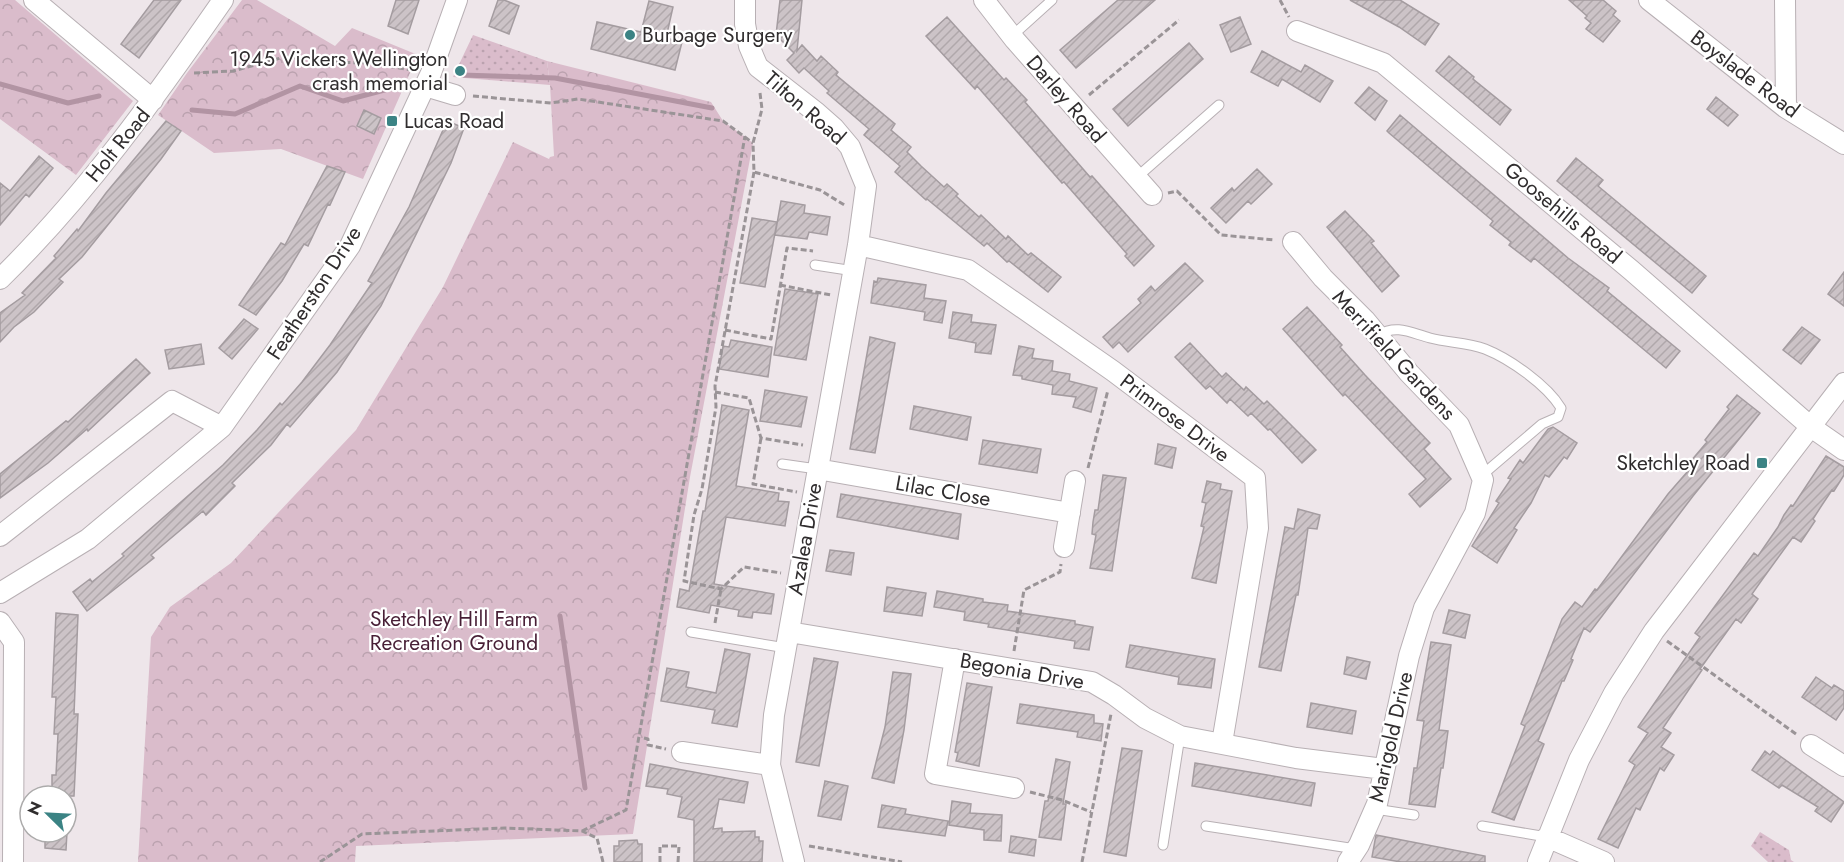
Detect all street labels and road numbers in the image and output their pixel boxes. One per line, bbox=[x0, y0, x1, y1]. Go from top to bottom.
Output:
street label: Boyslade Road bbox=[1684, 23, 1806, 125]
street label: Darley Road bbox=[1019, 48, 1113, 150]
street label: Tilton Road bbox=[758, 64, 852, 152]
street label: Holt Road bbox=[79, 101, 157, 189]
street label: Goosehills Road bbox=[1498, 155, 1628, 271]
street label: Featherston Drive bbox=[260, 220, 369, 366]
street label: Merrifield Gardens bbox=[1325, 283, 1463, 427]
street label: Primrose Drive bbox=[1114, 367, 1236, 469]
street label: Lilac Close bbox=[893, 468, 993, 514]
street label: Azalea Drive bbox=[780, 480, 830, 597]
street label: Begonia Drive bbox=[958, 645, 1087, 697]
street label: Marigold Drive bbox=[1361, 669, 1421, 805]

